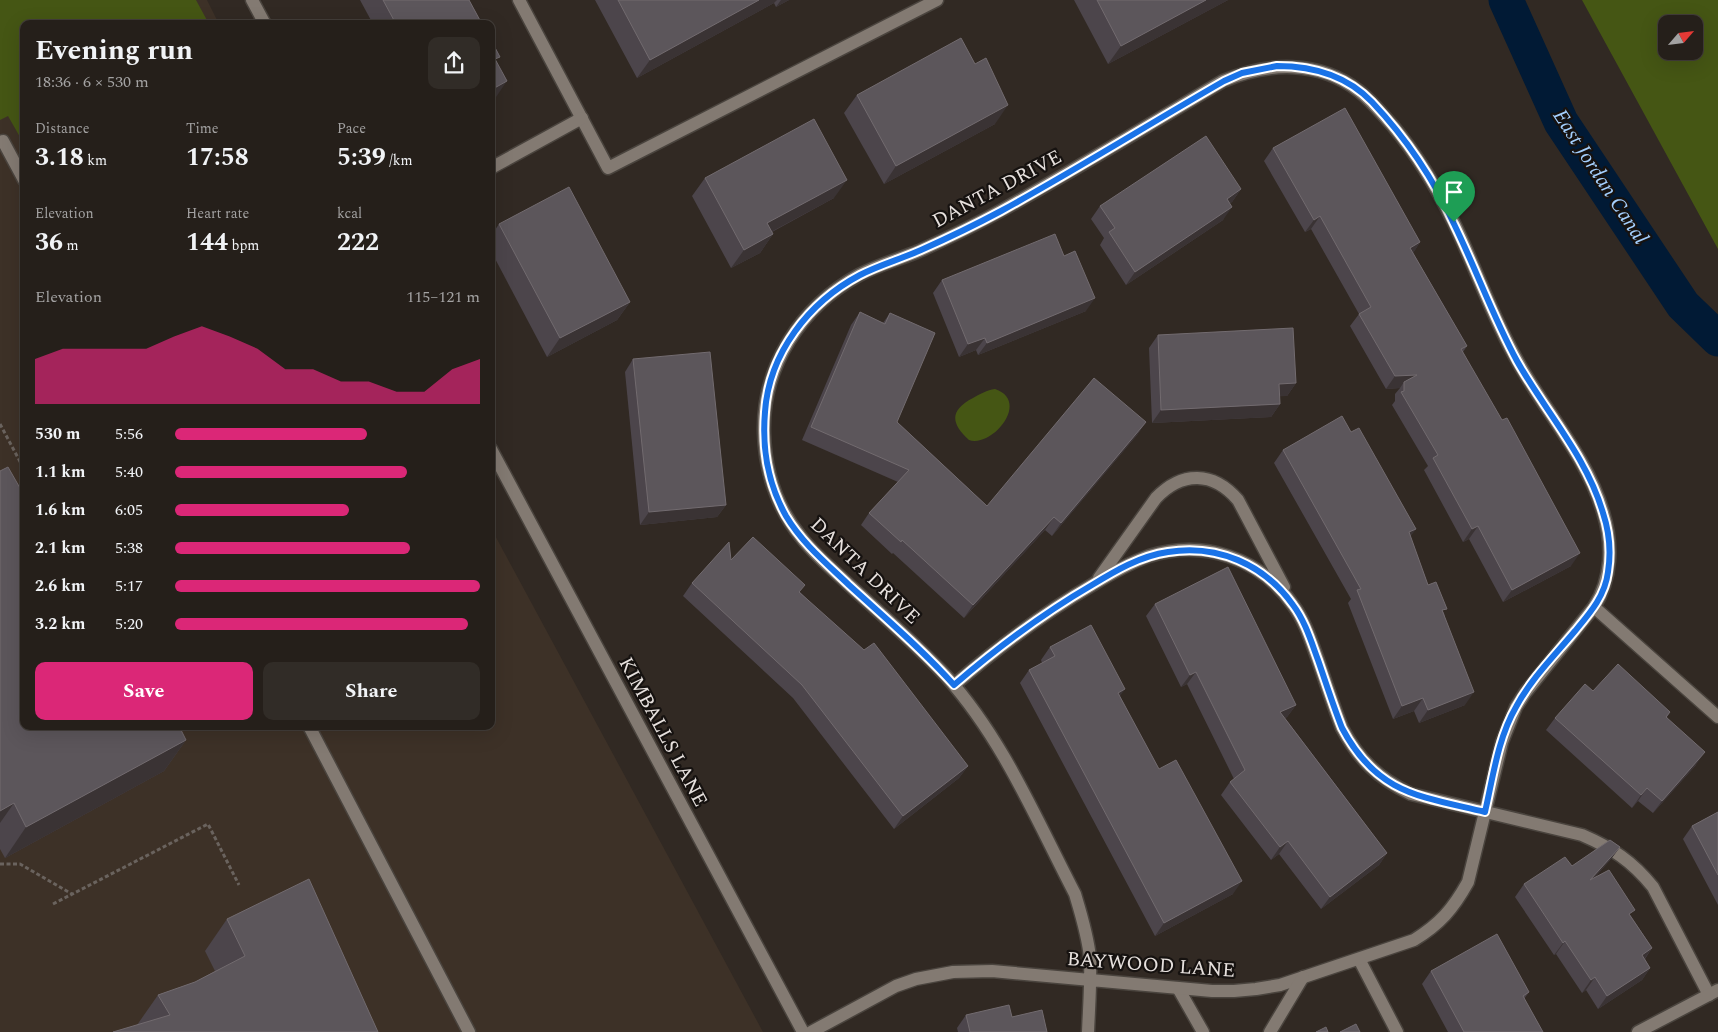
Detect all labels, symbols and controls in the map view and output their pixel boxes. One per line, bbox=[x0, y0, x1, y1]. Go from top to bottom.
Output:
north arrow bbox=[1658, 15, 1702, 60]
map controls bbox=[1658, 15, 1703, 60]
text: Evening run bbox=[35, 29, 193, 72]
button: share bbox=[428, 37, 480, 89]
text: 18:36 · 6 × 530 m bbox=[35, 70, 149, 94]
water label: East Jordan Canal bbox=[1544, 103, 1656, 252]
text: Distance bbox=[35, 118, 90, 139]
text: Time bbox=[186, 118, 219, 139]
text: Pace bbox=[337, 118, 366, 139]
text: 3.18 bbox=[35, 139, 84, 177]
text: 17:58 bbox=[186, 139, 249, 177]
text: 5:39 bbox=[337, 139, 386, 177]
street label: DANTA DRIVE bbox=[927, 142, 1067, 236]
text: km bbox=[84, 150, 107, 171]
text: /km bbox=[386, 150, 413, 171]
pin bbox=[1433, 171, 1475, 222]
icon: arrive bbox=[1440, 178, 1468, 206]
text: Elevation bbox=[35, 203, 94, 224]
text: Heart rate bbox=[186, 203, 249, 224]
text: kcal bbox=[337, 203, 362, 224]
text: 36 bbox=[35, 224, 63, 262]
text: 144 bbox=[186, 224, 228, 262]
text: 222 bbox=[337, 224, 379, 262]
text: m bbox=[63, 235, 79, 256]
text: bpm bbox=[228, 235, 259, 256]
text: Elevation bbox=[35, 285, 102, 309]
text: 115–121 m bbox=[406, 285, 480, 309]
text: 530 m bbox=[35, 422, 80, 446]
text: 5:56 bbox=[115, 422, 143, 446]
text: 1.1 km bbox=[35, 460, 85, 484]
text: 5:40 bbox=[115, 460, 143, 484]
text: 1.6 km bbox=[35, 498, 85, 522]
text: 6:05 bbox=[115, 498, 143, 522]
street label: DANTA DRIVE bbox=[803, 510, 927, 632]
text: 2.1 km bbox=[35, 536, 85, 560]
text: 5:38 bbox=[115, 536, 143, 560]
text: 2.6 km bbox=[35, 574, 85, 598]
text: 5:17 bbox=[115, 574, 143, 598]
text: 3.2 km bbox=[35, 612, 85, 636]
text: 5:20 bbox=[115, 612, 143, 636]
street label: KIMBALLS LANE bbox=[611, 652, 715, 812]
button: Save bbox=[35, 662, 253, 720]
button: Share bbox=[263, 662, 480, 720]
street label: BAYWOOD LANE bbox=[1066, 944, 1236, 986]

